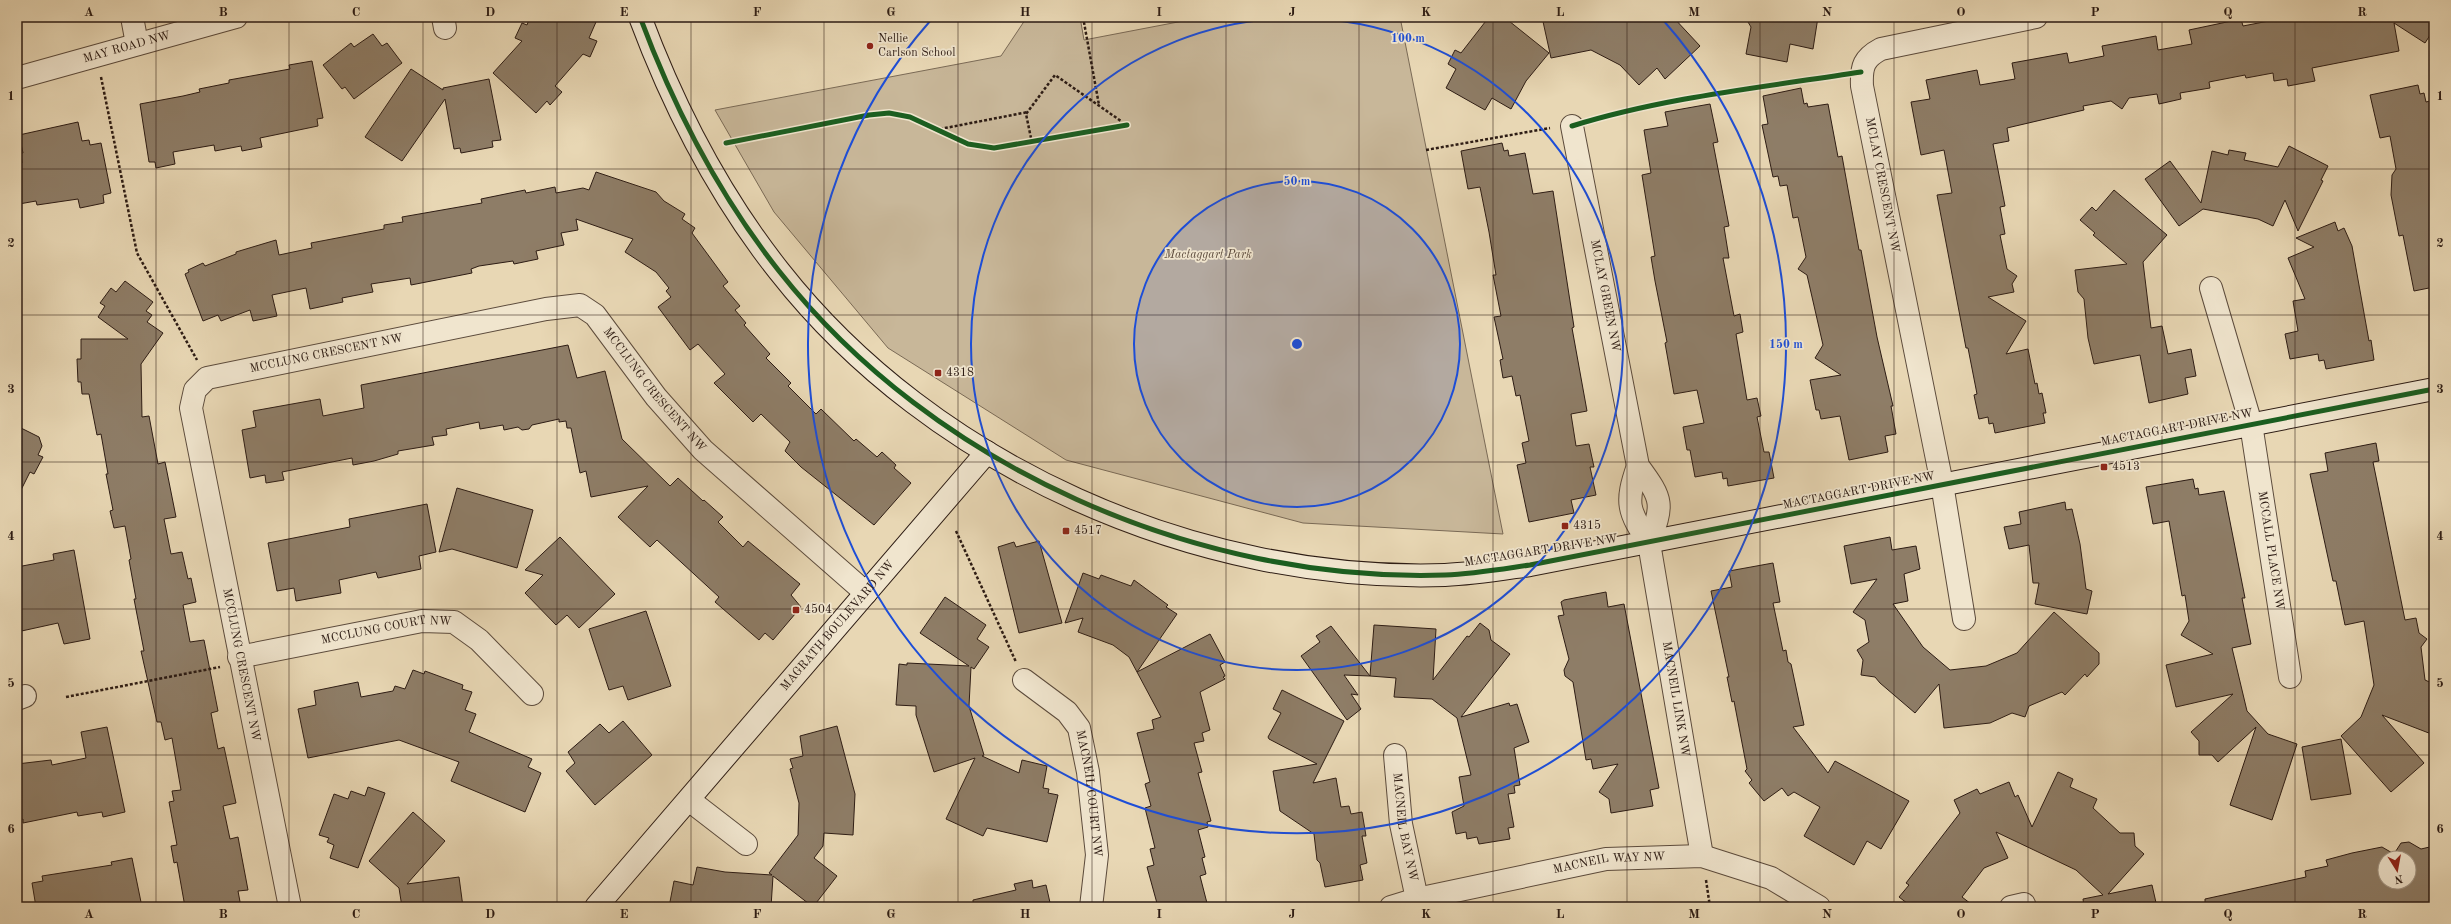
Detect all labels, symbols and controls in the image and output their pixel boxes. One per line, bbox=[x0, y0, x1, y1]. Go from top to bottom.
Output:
text: A bbox=[84, 6, 94, 19]
text: B bbox=[218, 6, 228, 19]
text: C bbox=[352, 6, 360, 19]
text: D bbox=[485, 6, 495, 19]
text: E bbox=[620, 6, 629, 19]
text: F bbox=[753, 6, 762, 19]
text: G bbox=[886, 6, 896, 19]
text: H bbox=[1020, 6, 1031, 19]
text: I bbox=[1156, 6, 1162, 19]
text: J bbox=[1288, 6, 1296, 19]
text: K bbox=[1421, 6, 1431, 19]
text: L bbox=[1556, 6, 1565, 19]
text: M bbox=[1688, 6, 1700, 19]
text: N bbox=[1822, 6, 1832, 19]
text: O bbox=[1956, 6, 1966, 19]
text: P bbox=[2090, 6, 2100, 19]
text: Q bbox=[2223, 6, 2233, 19]
text: R bbox=[2357, 6, 2367, 19]
street label: MAY ROAD NW bbox=[82, 29, 172, 65]
place label: Nellie Carlson School bbox=[878, 33, 955, 59]
text: 100 m bbox=[1391, 33, 1425, 45]
marker: Nellie Carlson School bbox=[865, 41, 875, 51]
text: 1 bbox=[7, 90, 15, 103]
text: 1 bbox=[2436, 90, 2444, 103]
street label: MCLAY CRESCENT NW bbox=[1863, 116, 1901, 254]
text: 50 m bbox=[1284, 175, 1311, 188]
text: 2 bbox=[7, 237, 15, 250]
text: 2 bbox=[2436, 237, 2444, 250]
street label: MCLAY GREEN NW bbox=[1588, 238, 1622, 353]
park label: Mactaggart Park bbox=[1163, 249, 1252, 261]
street label: MCCLUNG CRESCENT NW bbox=[601, 326, 708, 455]
street label: MCCLUNG CRESCENT NW bbox=[249, 332, 404, 375]
centre of rings bbox=[1290, 337, 1304, 351]
text: 150 m bbox=[1769, 338, 1803, 351]
place label: 4318 bbox=[946, 367, 974, 379]
marker: 4318 bbox=[933, 368, 943, 378]
text: 3 bbox=[7, 383, 15, 396]
text: 3 bbox=[2436, 383, 2444, 396]
street label: MACTAGGART DRIVE NW bbox=[2100, 407, 2254, 449]
place label: 4513 bbox=[2112, 460, 2140, 473]
marker: 4513 bbox=[2099, 462, 2109, 472]
street label: MACTAGGART DRIVE NW bbox=[1782, 470, 1936, 512]
street label: MCCALL PLACE NW bbox=[2255, 490, 2286, 612]
place label: 4315 bbox=[1573, 519, 1601, 532]
marker: 4315 bbox=[1560, 521, 1570, 531]
place label: 4517 bbox=[1074, 524, 1102, 537]
marker: 4517 bbox=[1061, 526, 1071, 536]
text: 4 bbox=[7, 530, 15, 543]
text: 4 bbox=[2436, 530, 2444, 543]
street label: MACTAGGART DRIVE NW bbox=[1463, 533, 1619, 569]
street label: MAGRATH BOULEVARD NW bbox=[779, 558, 897, 693]
street label: MCCLUNG CRESCENT NW bbox=[220, 587, 262, 743]
place label: 4504 bbox=[804, 603, 832, 616]
marker: 4504 bbox=[791, 605, 801, 615]
street label: MCCLUNG COURT NW bbox=[320, 614, 452, 647]
street label: MACNEIL LINK NW bbox=[1660, 641, 1691, 758]
text: 5 bbox=[7, 677, 15, 690]
text: 5 bbox=[2436, 677, 2444, 690]
street label: MACNEIL COURT NW bbox=[1074, 729, 1103, 858]
street label: MACNEIL BAY NW bbox=[1391, 772, 1419, 883]
text: 6 bbox=[7, 823, 15, 836]
text: 6 bbox=[2436, 823, 2444, 836]
north arrow bbox=[2377, 850, 2417, 890]
street label: MACNEIL WAY NW bbox=[1552, 851, 1666, 876]
text: N bbox=[2393, 872, 2404, 885]
text: A bbox=[84, 908, 94, 921]
text: B bbox=[218, 908, 228, 921]
text: C bbox=[352, 908, 360, 921]
text: D bbox=[485, 908, 495, 921]
text: E bbox=[620, 908, 629, 921]
text: F bbox=[753, 908, 762, 921]
text: G bbox=[886, 908, 896, 921]
text: H bbox=[1020, 908, 1031, 921]
text: I bbox=[1156, 908, 1162, 921]
text: J bbox=[1288, 908, 1296, 921]
text: K bbox=[1421, 908, 1431, 921]
text: L bbox=[1556, 908, 1565, 921]
text: M bbox=[1688, 908, 1700, 921]
text: N bbox=[1822, 908, 1832, 921]
text: O bbox=[1956, 908, 1966, 921]
text: P bbox=[2090, 908, 2100, 921]
text: Q bbox=[2223, 908, 2233, 921]
text: R bbox=[2357, 908, 2367, 921]

